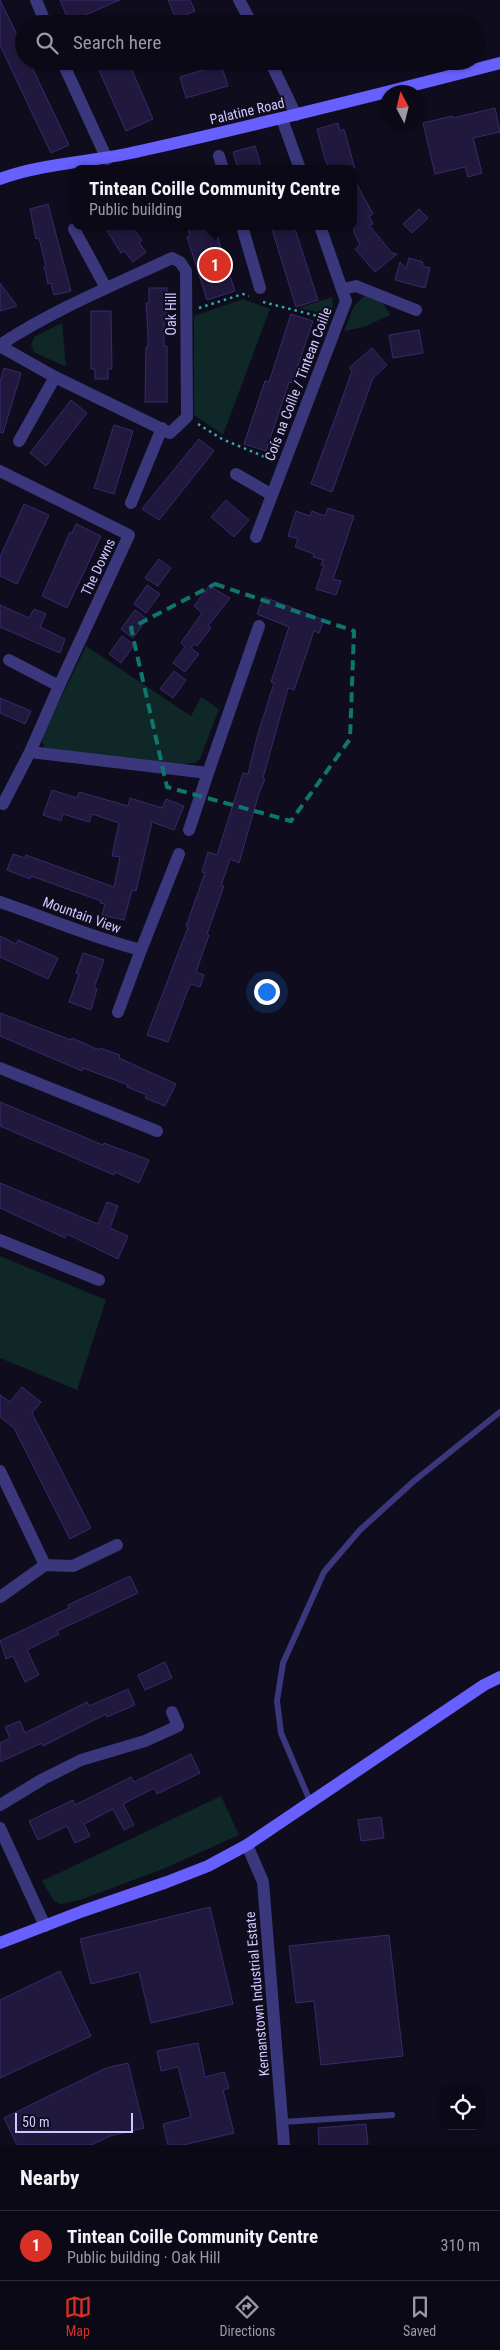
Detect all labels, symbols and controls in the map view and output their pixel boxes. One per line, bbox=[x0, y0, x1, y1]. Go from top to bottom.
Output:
search box bbox=[15, 15, 485, 70]
icon: search bbox=[33, 29, 61, 57]
text: Search here bbox=[73, 31, 161, 54]
north arrow bbox=[380, 85, 425, 130]
street label: Palatine Road bbox=[208, 95, 286, 127]
popup bbox=[72, 165, 357, 230]
text: Tintean Coille Community Centre bbox=[89, 177, 340, 200]
text: Public building bbox=[89, 200, 182, 219]
pin: 1 bbox=[199, 246, 231, 284]
street label: Oak Hill bbox=[163, 293, 179, 335]
street label: Coís na Coílle / Tintean Coille bbox=[261, 305, 335, 463]
street label: The Downs bbox=[78, 536, 118, 598]
street label: Mountain View bbox=[41, 893, 123, 937]
your location bbox=[254, 979, 280, 1005]
street label: Kernanstown Industrial Estate bbox=[242, 1911, 272, 2077]
map controls bbox=[440, 2085, 485, 2130]
button: locate bbox=[440, 2085, 485, 2130]
scale bar bbox=[15, 2110, 132, 2133]
text: 50 m bbox=[22, 2114, 50, 2130]
text: Nearby bbox=[20, 2166, 79, 2190]
text: Tintean Coille Community Centre bbox=[67, 2225, 318, 2248]
text: 1 bbox=[32, 2236, 40, 2255]
text: 310 m bbox=[441, 2236, 480, 2255]
text: Public building · Oak Hill bbox=[67, 2248, 220, 2267]
tab: Map bbox=[64, 2293, 92, 2339]
tab: Directions bbox=[219, 2293, 275, 2339]
tab: Saved bbox=[403, 2293, 436, 2339]

